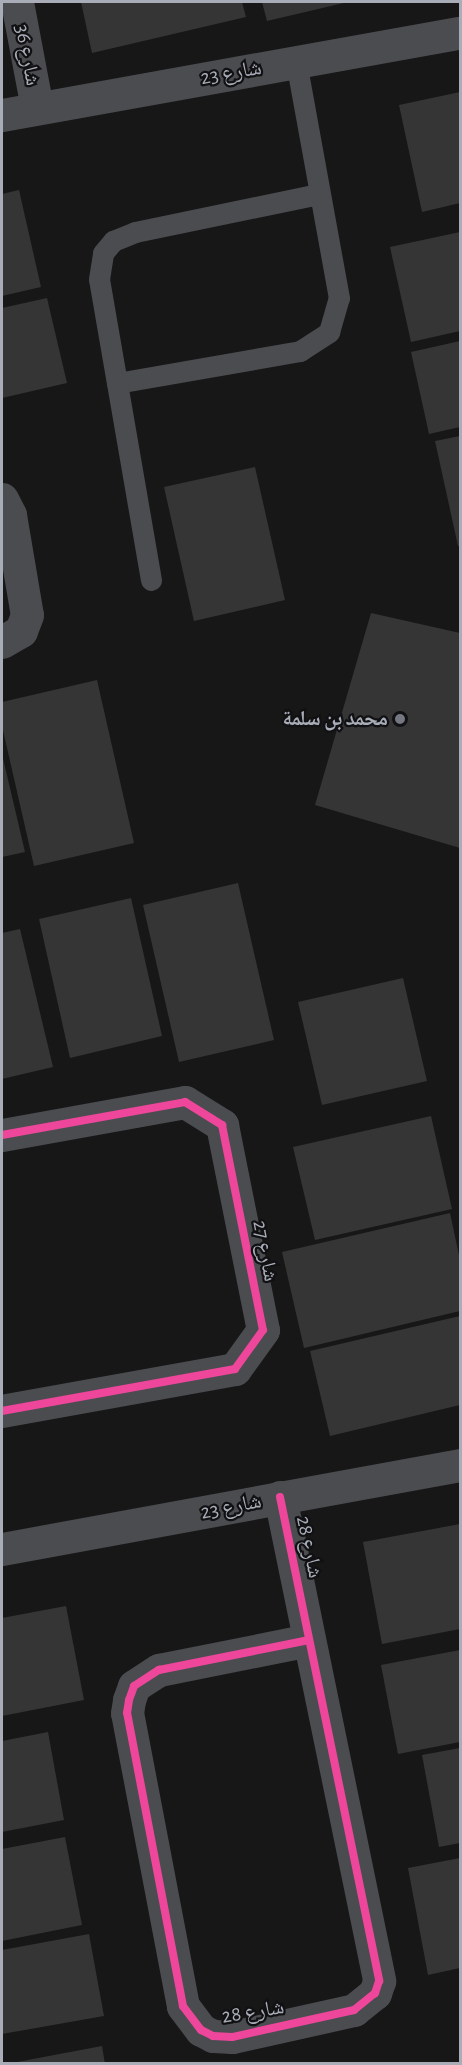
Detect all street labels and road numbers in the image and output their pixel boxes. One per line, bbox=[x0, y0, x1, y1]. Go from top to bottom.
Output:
street label: شارع 36 bbox=[9, 22, 45, 88]
street label: شارع 23 bbox=[198, 55, 264, 91]
street label: شارع 27 bbox=[247, 1218, 283, 1284]
street label: شارع 23 bbox=[198, 1489, 264, 1525]
street label: شارع 28 bbox=[290, 1514, 328, 1580]
street label: شارع 28 bbox=[220, 1995, 286, 2029]

